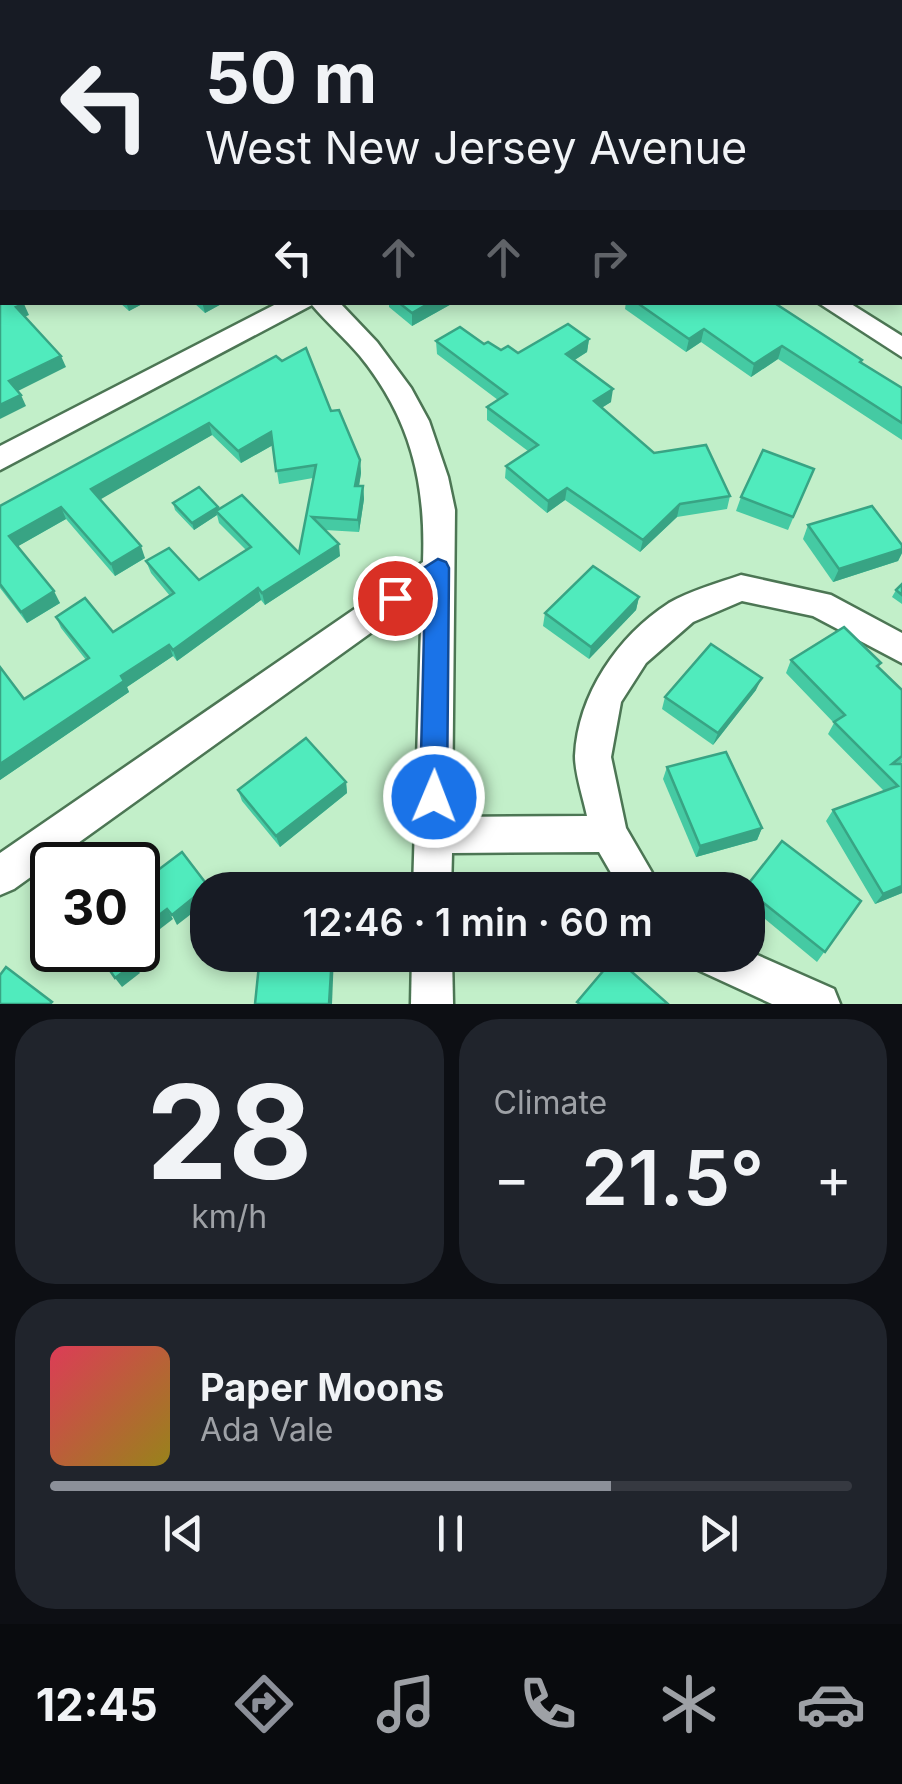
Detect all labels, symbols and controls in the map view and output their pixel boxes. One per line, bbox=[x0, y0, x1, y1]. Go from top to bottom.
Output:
text: 50 m bbox=[205, 35, 377, 120]
icon: left bbox=[40, 40, 170, 170]
text: West New Jersey Avenue bbox=[205, 120, 747, 175]
icon: left bbox=[266, 230, 321, 285]
icon: ahead bbox=[371, 230, 426, 285]
icon: ahead bbox=[476, 230, 531, 285]
icon: right bbox=[581, 230, 636, 285]
pin bbox=[353, 556, 438, 641]
icon: arrive bbox=[368, 571, 423, 626]
position arrow bbox=[382, 745, 486, 849]
speed limit sign: 30 bbox=[30, 842, 160, 972]
text: 12:46 · 1 min · 60 m bbox=[302, 899, 653, 945]
text: 28 bbox=[146, 1053, 313, 1210]
text: Climate bbox=[494, 1083, 607, 1122]
text: 21.5° bbox=[581, 1132, 764, 1223]
text: − bbox=[494, 1145, 530, 1211]
text: + bbox=[816, 1145, 852, 1211]
text: km/h bbox=[191, 1197, 267, 1236]
text: Paper Moons bbox=[200, 1364, 444, 1410]
text: Ada Vale bbox=[200, 1410, 333, 1449]
icon: previous bbox=[156, 1506, 211, 1561]
icon: pause bbox=[423, 1506, 478, 1561]
icon: next bbox=[691, 1506, 746, 1561]
icon: directions bbox=[229, 1669, 299, 1739]
icon: music bbox=[371, 1669, 441, 1739]
icon: phone bbox=[513, 1669, 583, 1739]
icon: climate bbox=[654, 1669, 724, 1739]
icon: car bbox=[796, 1669, 866, 1739]
text: 12:45 bbox=[36, 1677, 158, 1732]

